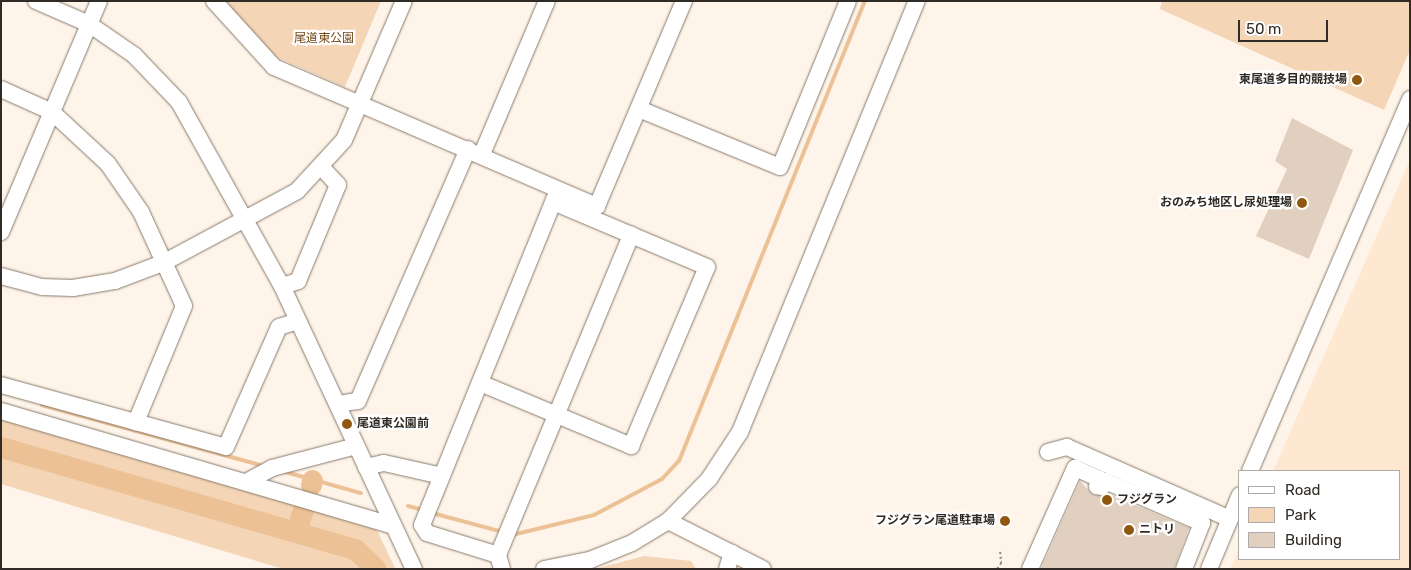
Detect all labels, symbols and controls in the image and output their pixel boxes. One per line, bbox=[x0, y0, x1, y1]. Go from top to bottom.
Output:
scale bar bbox=[1241, 10, 1331, 42]
text: 50 m bbox=[1246, 20, 1281, 38]
park label: 尾道東公園 bbox=[294, 32, 354, 46]
place label: 東尾道多目的競技場 bbox=[1239, 73, 1347, 87]
marker: 東尾道多目的競技場 bbox=[1351, 74, 1363, 86]
place label: おのみち地区し尿処理場 bbox=[1160, 196, 1292, 210]
marker: おのみち地区し尿処理場 bbox=[1296, 197, 1308, 209]
place label: 尾道東公園前 bbox=[357, 417, 429, 431]
marker: 尾道東公園前 bbox=[341, 418, 353, 430]
legend bbox=[1238, 470, 1401, 560]
text: Road bbox=[1285, 481, 1321, 499]
place label: フジグラン bbox=[1117, 493, 1177, 507]
marker: フジグラン bbox=[1101, 494, 1113, 506]
text: Park bbox=[1285, 506, 1316, 524]
place label: フジグラン尾道駐車場 bbox=[875, 514, 995, 528]
marker: フジグラン尾道駐車場 bbox=[999, 515, 1011, 527]
place label: ニトリ bbox=[1139, 523, 1175, 537]
marker: ニトリ bbox=[1123, 524, 1135, 536]
text: Building bbox=[1285, 531, 1342, 549]

